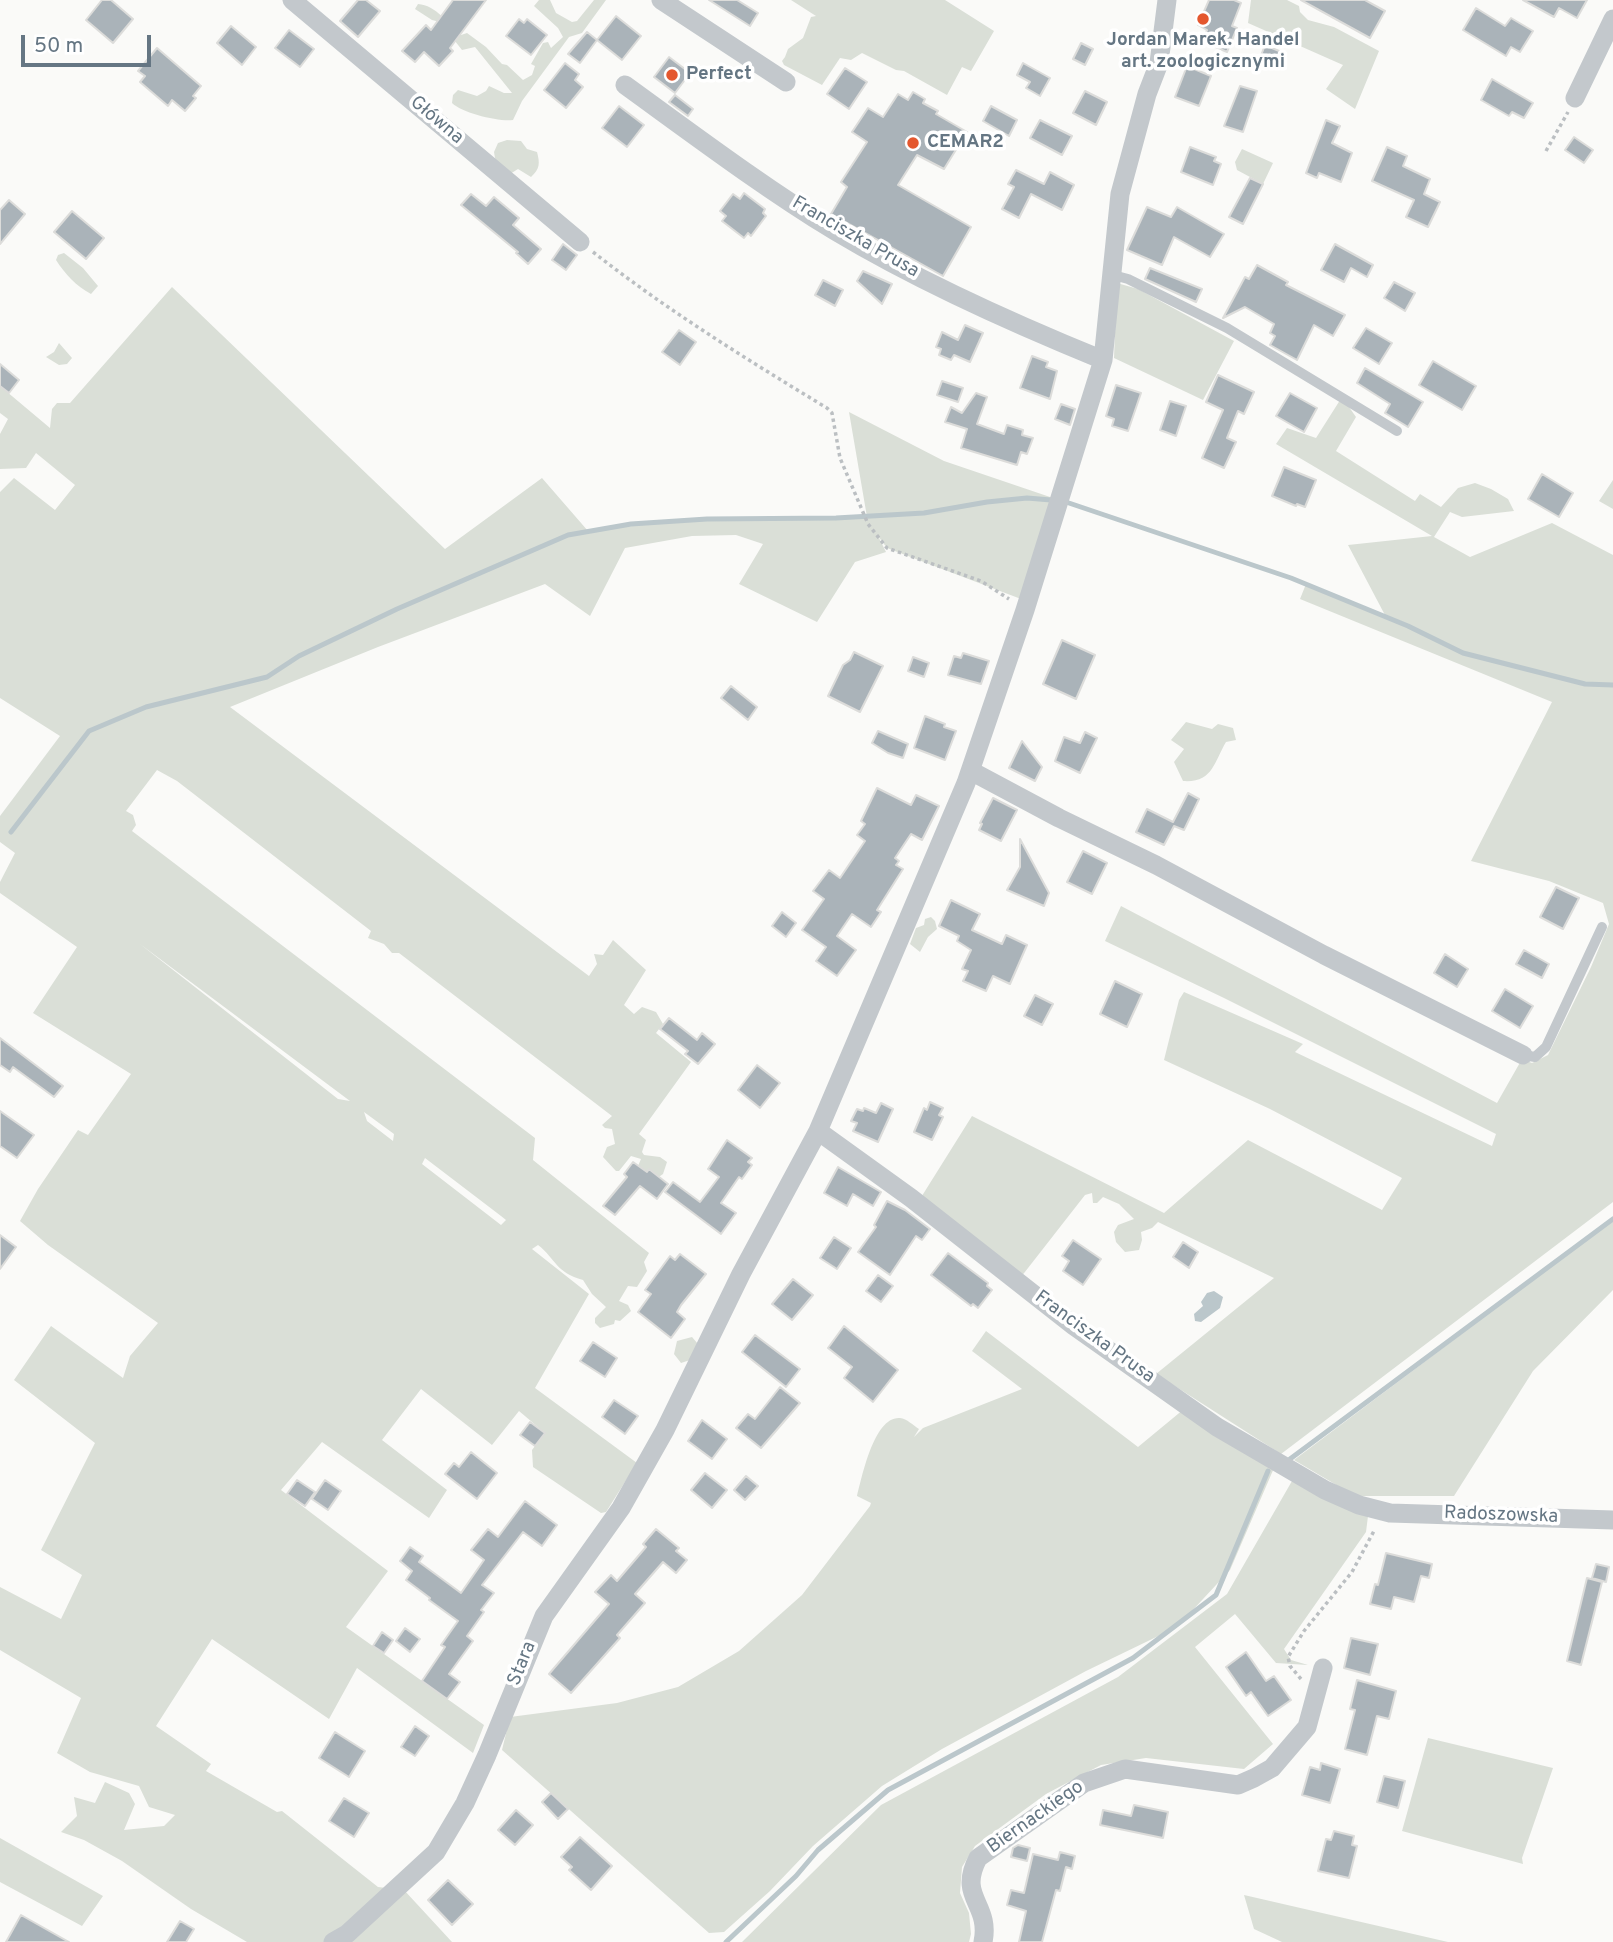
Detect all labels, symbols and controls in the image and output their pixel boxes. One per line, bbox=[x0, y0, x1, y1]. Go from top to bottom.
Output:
marker: Jordan Marek. Handel art. zoologicznymi bbox=[1195, 11, 1211, 27]
scale bar bbox=[24, 21, 154, 65]
place label: Jordan Marek. Handel art. zoologicznymi bbox=[1106, 30, 1300, 74]
text: 50 m bbox=[34, 33, 83, 60]
place label: Perfect bbox=[686, 64, 752, 86]
marker: Perfect bbox=[664, 67, 680, 83]
street label: Główna bbox=[405, 92, 467, 150]
place label: CEMAR2 bbox=[927, 132, 1004, 154]
marker: CEMAR2 bbox=[905, 135, 921, 151]
street label: Franciszka Prusa bbox=[787, 192, 923, 284]
street label: Franciszka Prusa bbox=[1030, 1287, 1158, 1389]
street label: Radoszowska bbox=[1443, 1503, 1559, 1529]
street label: Stara bbox=[504, 1639, 542, 1689]
street label: Biernackiego bbox=[983, 1776, 1089, 1860]

